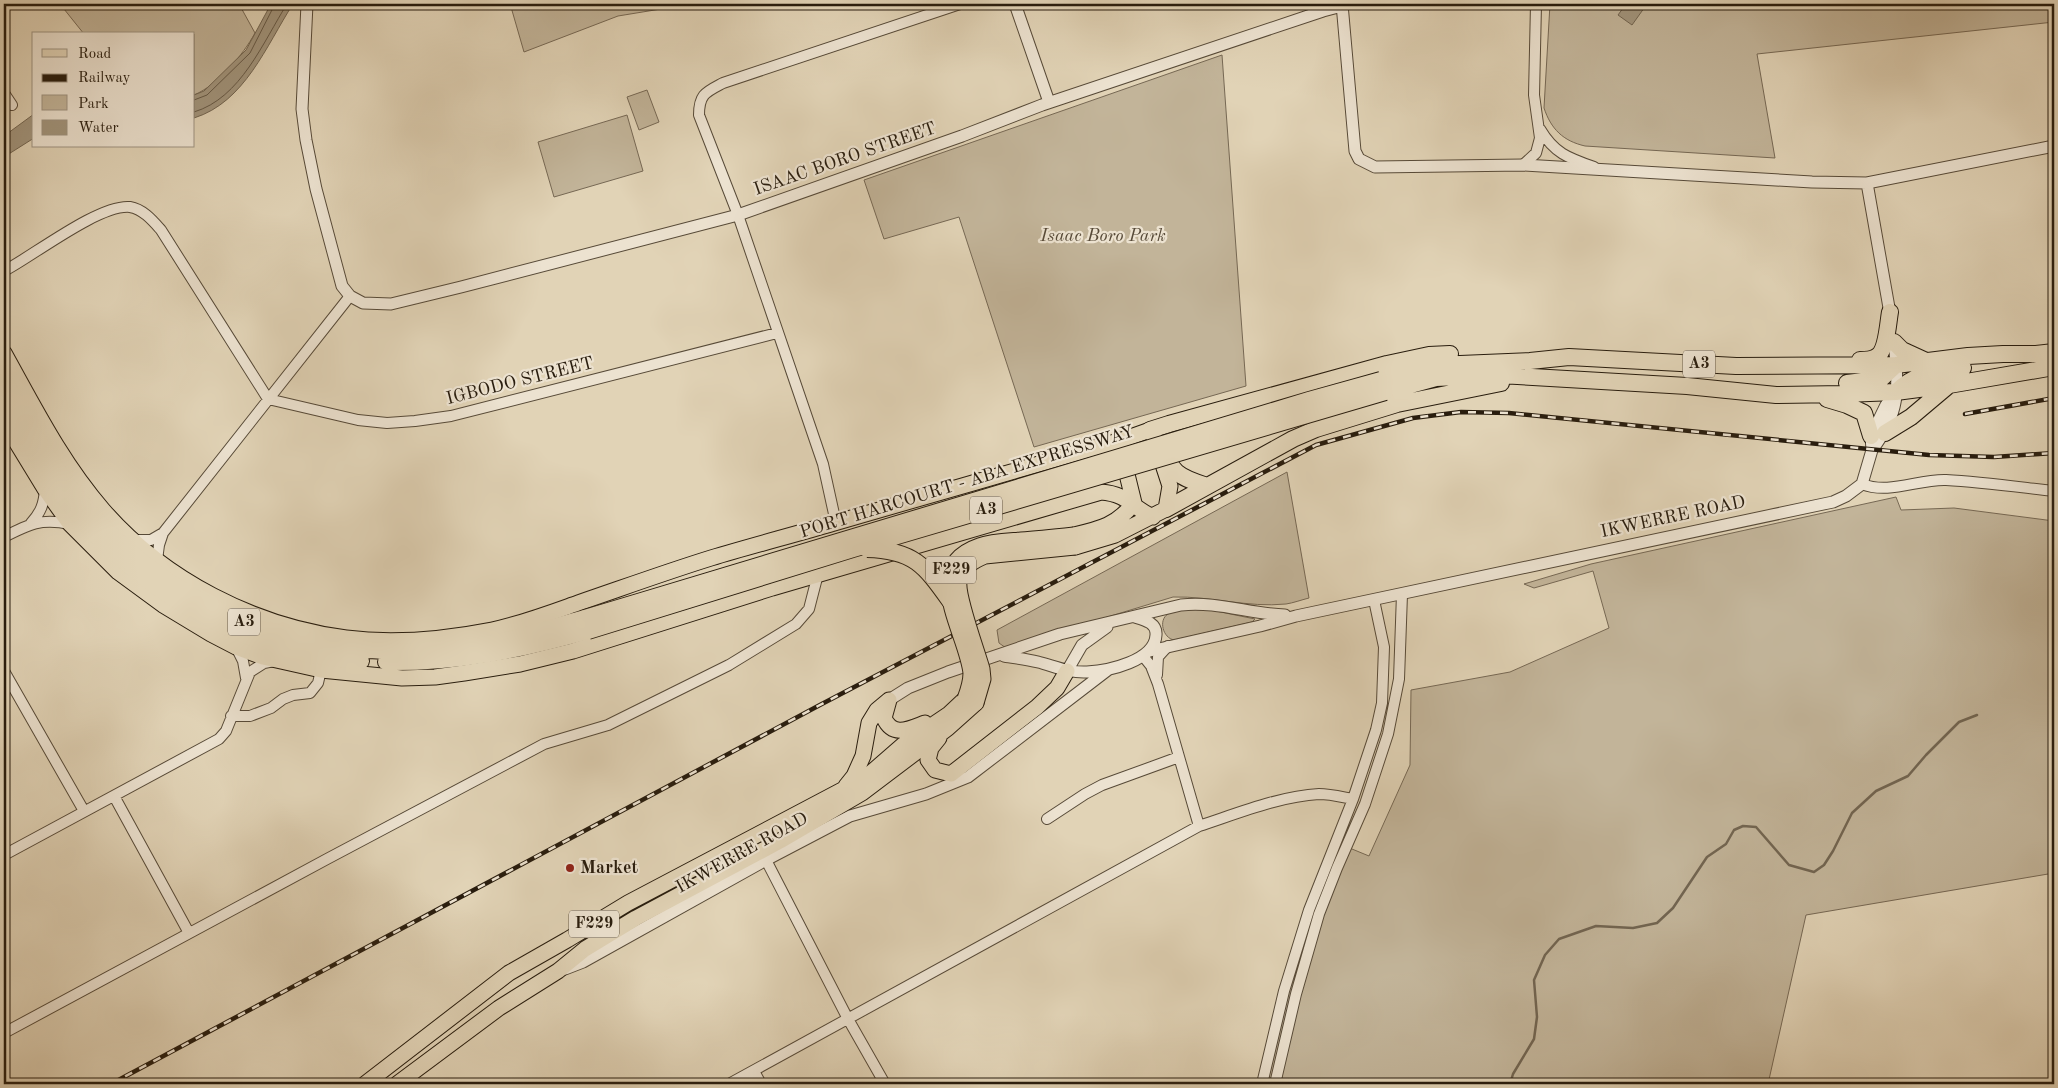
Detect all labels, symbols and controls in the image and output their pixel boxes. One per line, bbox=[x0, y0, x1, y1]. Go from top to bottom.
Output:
legend bbox=[32, 32, 195, 148]
text: Road bbox=[78, 47, 112, 62]
text: Railway bbox=[78, 71, 131, 86]
text: Park bbox=[78, 97, 109, 112]
street label: ISAAC BORO STREET bbox=[751, 119, 939, 199]
text: Water bbox=[78, 121, 119, 136]
park label: Isaac Boro Park bbox=[1039, 227, 1166, 245]
road number: A3 bbox=[1683, 350, 1715, 378]
street label: IGBODO STREET bbox=[444, 354, 596, 408]
street label: PORT HARCOURT - ABA EXPRESSWAY bbox=[798, 422, 1136, 542]
street label: IKWERRE ROAD bbox=[1599, 493, 1747, 541]
road number: A3 bbox=[970, 496, 1002, 524]
road number: F229 bbox=[926, 556, 976, 584]
road number: A3 bbox=[228, 608, 260, 636]
street label: IKWERRE ROAD bbox=[673, 809, 811, 897]
place label: Market bbox=[580, 859, 639, 877]
marker: Market bbox=[564, 862, 576, 874]
road number: F229 bbox=[569, 911, 619, 938]

